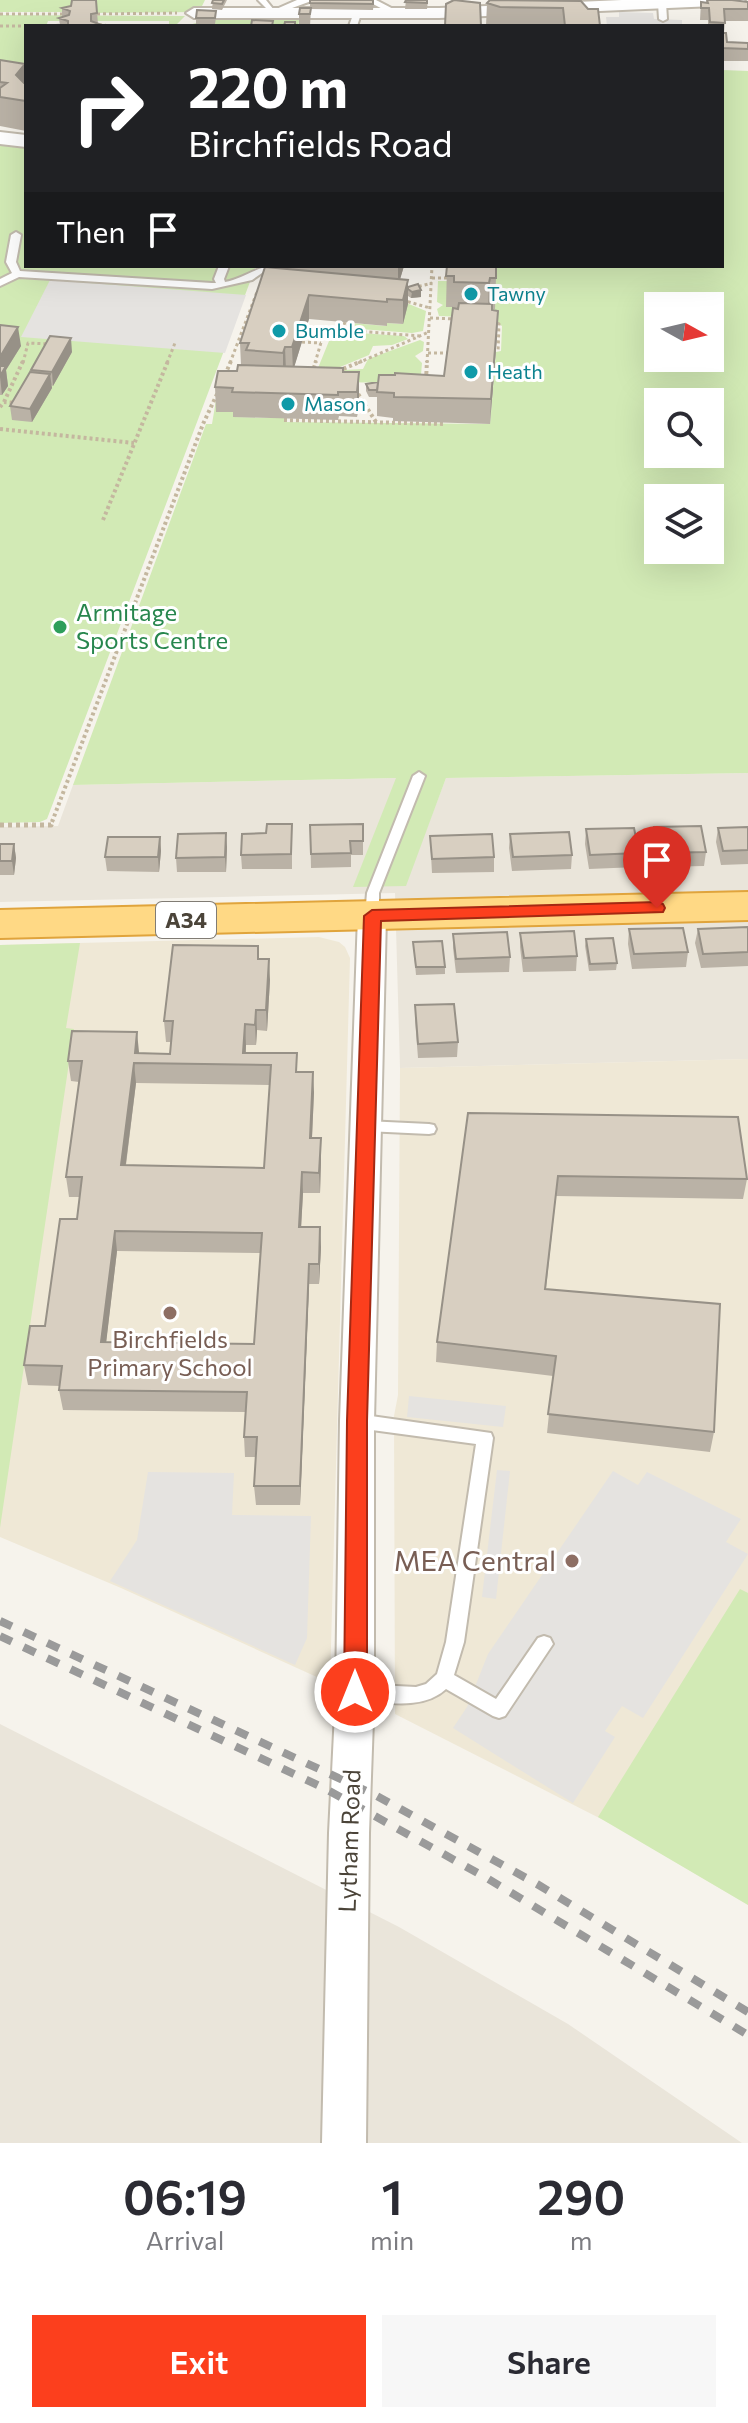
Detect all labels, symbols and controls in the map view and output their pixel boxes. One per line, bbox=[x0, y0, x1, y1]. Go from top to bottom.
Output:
text: 220 m bbox=[188, 51, 348, 120]
icon: right bbox=[56, 56, 160, 160]
text: Birchfields Road bbox=[188, 120, 452, 164]
icon: arrive bbox=[141, 208, 185, 252]
text: Then bbox=[56, 212, 125, 249]
place label: Tawny bbox=[487, 281, 546, 305]
marker: Tawny bbox=[462, 285, 480, 303]
north arrow bbox=[644, 292, 724, 372]
map controls bbox=[644, 292, 724, 564]
place label: Bumble bbox=[295, 318, 364, 342]
marker: Bumble bbox=[270, 322, 288, 340]
place label: Heath bbox=[487, 359, 543, 383]
marker: Heath bbox=[462, 363, 480, 381]
button: search bbox=[644, 388, 724, 468]
place label: Mason bbox=[304, 391, 366, 415]
marker: Mason bbox=[279, 395, 297, 413]
button: layers bbox=[644, 484, 724, 564]
place label: Armitage Sports Centre bbox=[76, 597, 228, 654]
marker: Armitage Sports Centre bbox=[51, 618, 69, 636]
pin bbox=[623, 826, 691, 908]
icon: arrive bbox=[635, 838, 679, 882]
road number: A34 bbox=[156, 902, 216, 938]
marker: Birchfields Primary School bbox=[161, 1304, 179, 1322]
place label: Birchfields Primary School bbox=[87, 1324, 253, 1381]
place label: MEA Central bbox=[394, 1543, 556, 1577]
marker: MEA Central bbox=[563, 1552, 581, 1570]
position arrow bbox=[313, 1650, 397, 1734]
street label: Lytham Road bbox=[332, 1769, 365, 1913]
text: 06:19 bbox=[123, 2166, 247, 2225]
text: 1 bbox=[381, 2166, 403, 2225]
text: 290 bbox=[537, 2166, 625, 2225]
text: Arrival bbox=[146, 2224, 224, 2255]
text: min bbox=[370, 2224, 414, 2255]
text: m bbox=[570, 2224, 592, 2255]
button: Exit bbox=[32, 2315, 366, 2407]
button: Share bbox=[382, 2315, 716, 2407]

